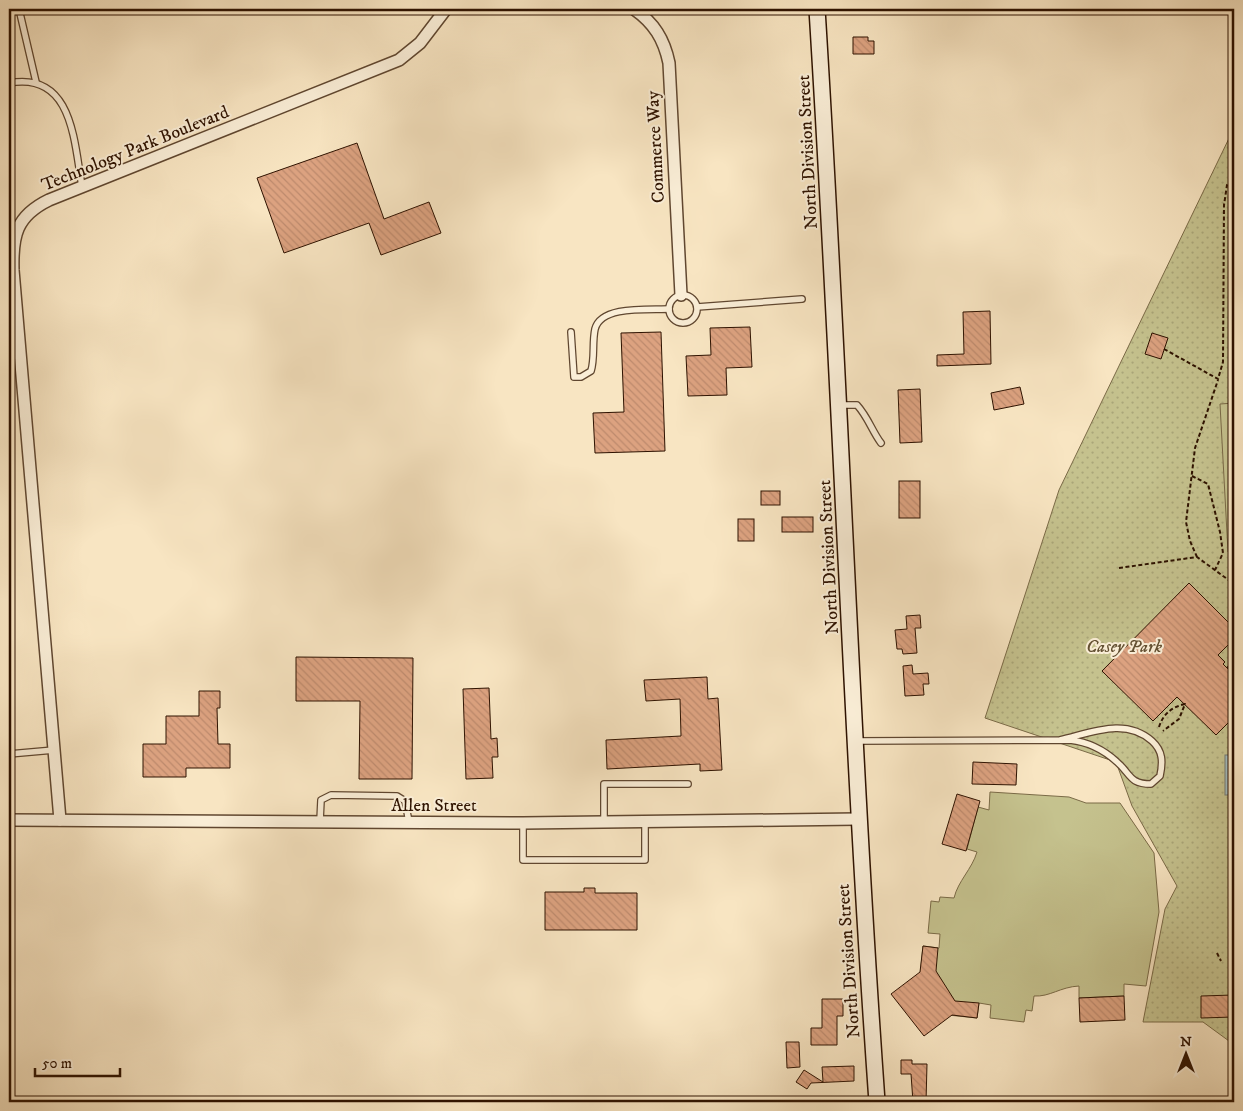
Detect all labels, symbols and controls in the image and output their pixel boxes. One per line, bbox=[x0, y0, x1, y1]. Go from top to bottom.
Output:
street label: North Division Street bbox=[793, 74, 823, 230]
street label: Commerce Way bbox=[642, 90, 670, 204]
street label: Technology Park Boulevard bbox=[38, 101, 232, 197]
street label: North Division Street bbox=[814, 479, 844, 635]
park label: Casey Park bbox=[1086, 636, 1162, 658]
street label: Allen Street bbox=[391, 795, 477, 817]
street label: North Division Street bbox=[833, 883, 865, 1039]
north arrow bbox=[1160, 1028, 1210, 1078]
text: N bbox=[1180, 1033, 1192, 1051]
scale bar bbox=[35, 1046, 120, 1078]
text: 50 m bbox=[42, 1054, 72, 1073]

